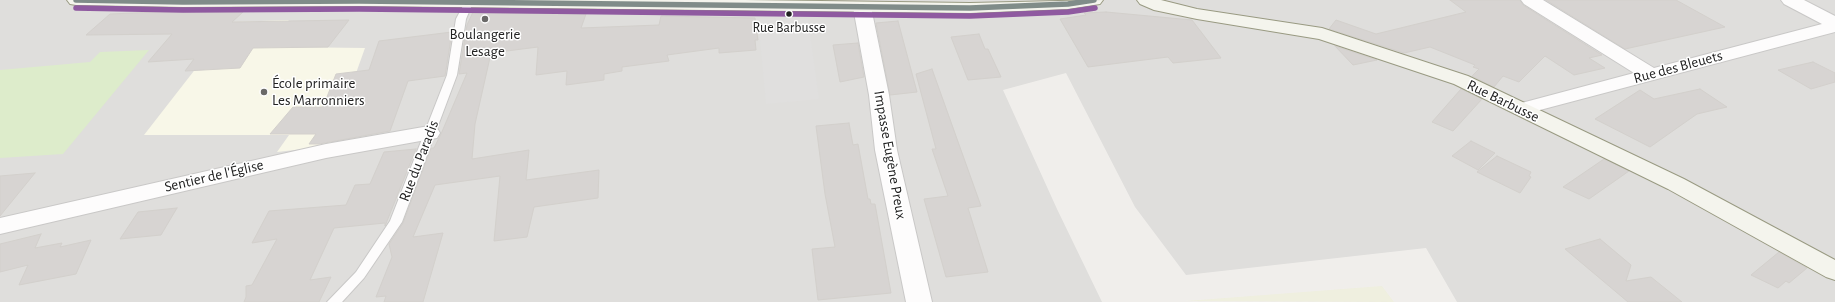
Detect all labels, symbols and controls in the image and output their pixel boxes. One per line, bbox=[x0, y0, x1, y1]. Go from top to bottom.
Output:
marker: Rue Barbusse bbox=[784, 9, 794, 19]
marker: Boulangerie Lesage bbox=[480, 14, 490, 24]
place label: Rue Barbusse bbox=[753, 20, 825, 36]
place label: Boulangerie Lesage bbox=[450, 25, 520, 60]
street label: Rue des Bleuets bbox=[1632, 46, 1724, 88]
place label: École primaire Les Marronniers bbox=[272, 74, 365, 109]
street label: Rue Barbusse bbox=[1464, 76, 1542, 126]
marker: École primaire Les Marronniers bbox=[259, 87, 269, 97]
street label: Impasse Eugène Preux bbox=[870, 89, 910, 221]
street label: Rue du Paradis bbox=[395, 118, 443, 204]
street label: Sentier de l'Église bbox=[163, 156, 265, 196]

